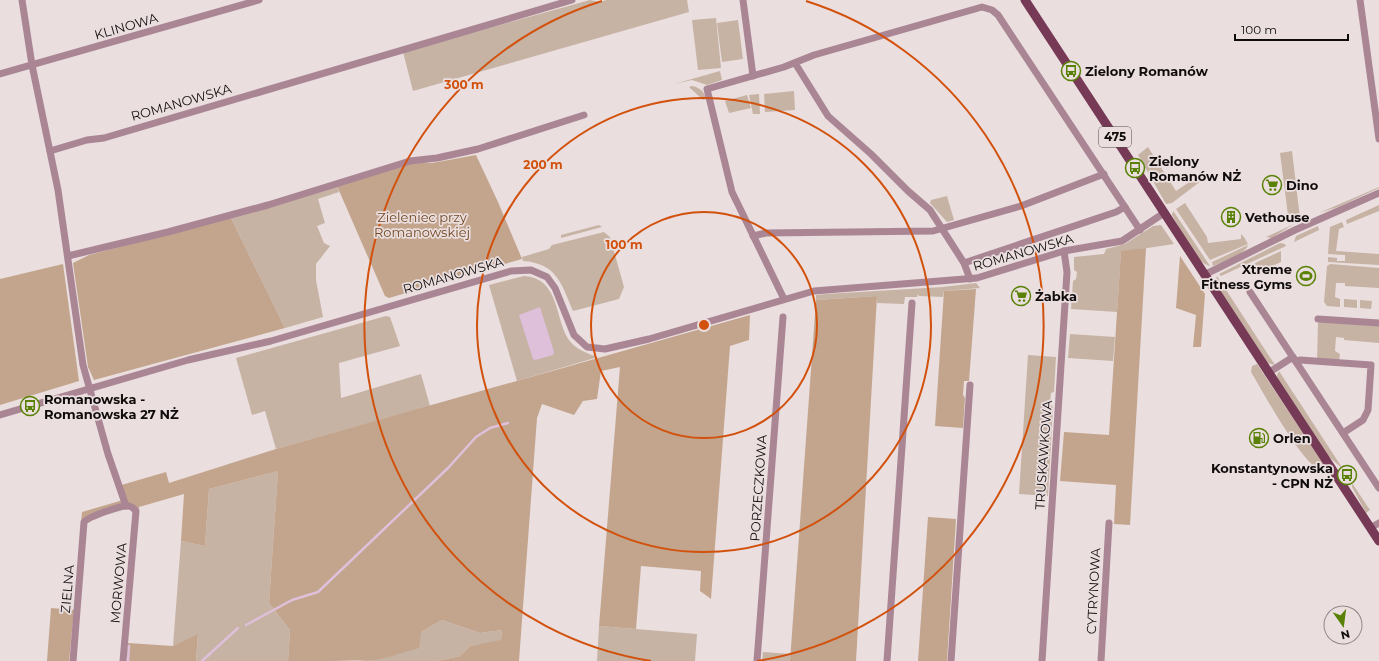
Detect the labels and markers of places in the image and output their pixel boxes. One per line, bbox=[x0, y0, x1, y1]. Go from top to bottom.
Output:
bus stop icon: Zielony Romanów bbox=[1060, 60, 1082, 82]
place label: Zielony Romanów bbox=[1085, 63, 1209, 79]
place label: Zielony Romanów NŻ bbox=[1149, 153, 1241, 184]
bus stop icon: Zielony Romanów NŻ bbox=[1124, 157, 1146, 179]
supermarket icon: Dino bbox=[1261, 174, 1283, 196]
place label: Dino bbox=[1286, 177, 1319, 193]
building icon: Vethouse bbox=[1220, 206, 1242, 228]
place label: Vethouse bbox=[1244, 209, 1309, 225]
place label: Xtreme Fitness Gyms bbox=[1201, 261, 1292, 292]
sports icon: Xtreme Fitness Gyms bbox=[1295, 265, 1317, 287]
supermarket icon: Żabka bbox=[1010, 285, 1032, 307]
place label: Żabka bbox=[1035, 288, 1077, 304]
centre of rings bbox=[697, 318, 711, 332]
place label: Romanowska - Romanowska 27 NŻ bbox=[44, 391, 179, 422]
bus stop icon: Romanowska - Romanowska 27 NŻ bbox=[19, 395, 41, 417]
fuel station icon: Orlen bbox=[1248, 427, 1270, 449]
place label: Orlen bbox=[1273, 430, 1311, 446]
place label: Konstantynowska - CPN NŻ bbox=[1211, 460, 1333, 491]
bus stop icon: Konstantynowska - CPN NŻ bbox=[1336, 464, 1358, 486]

